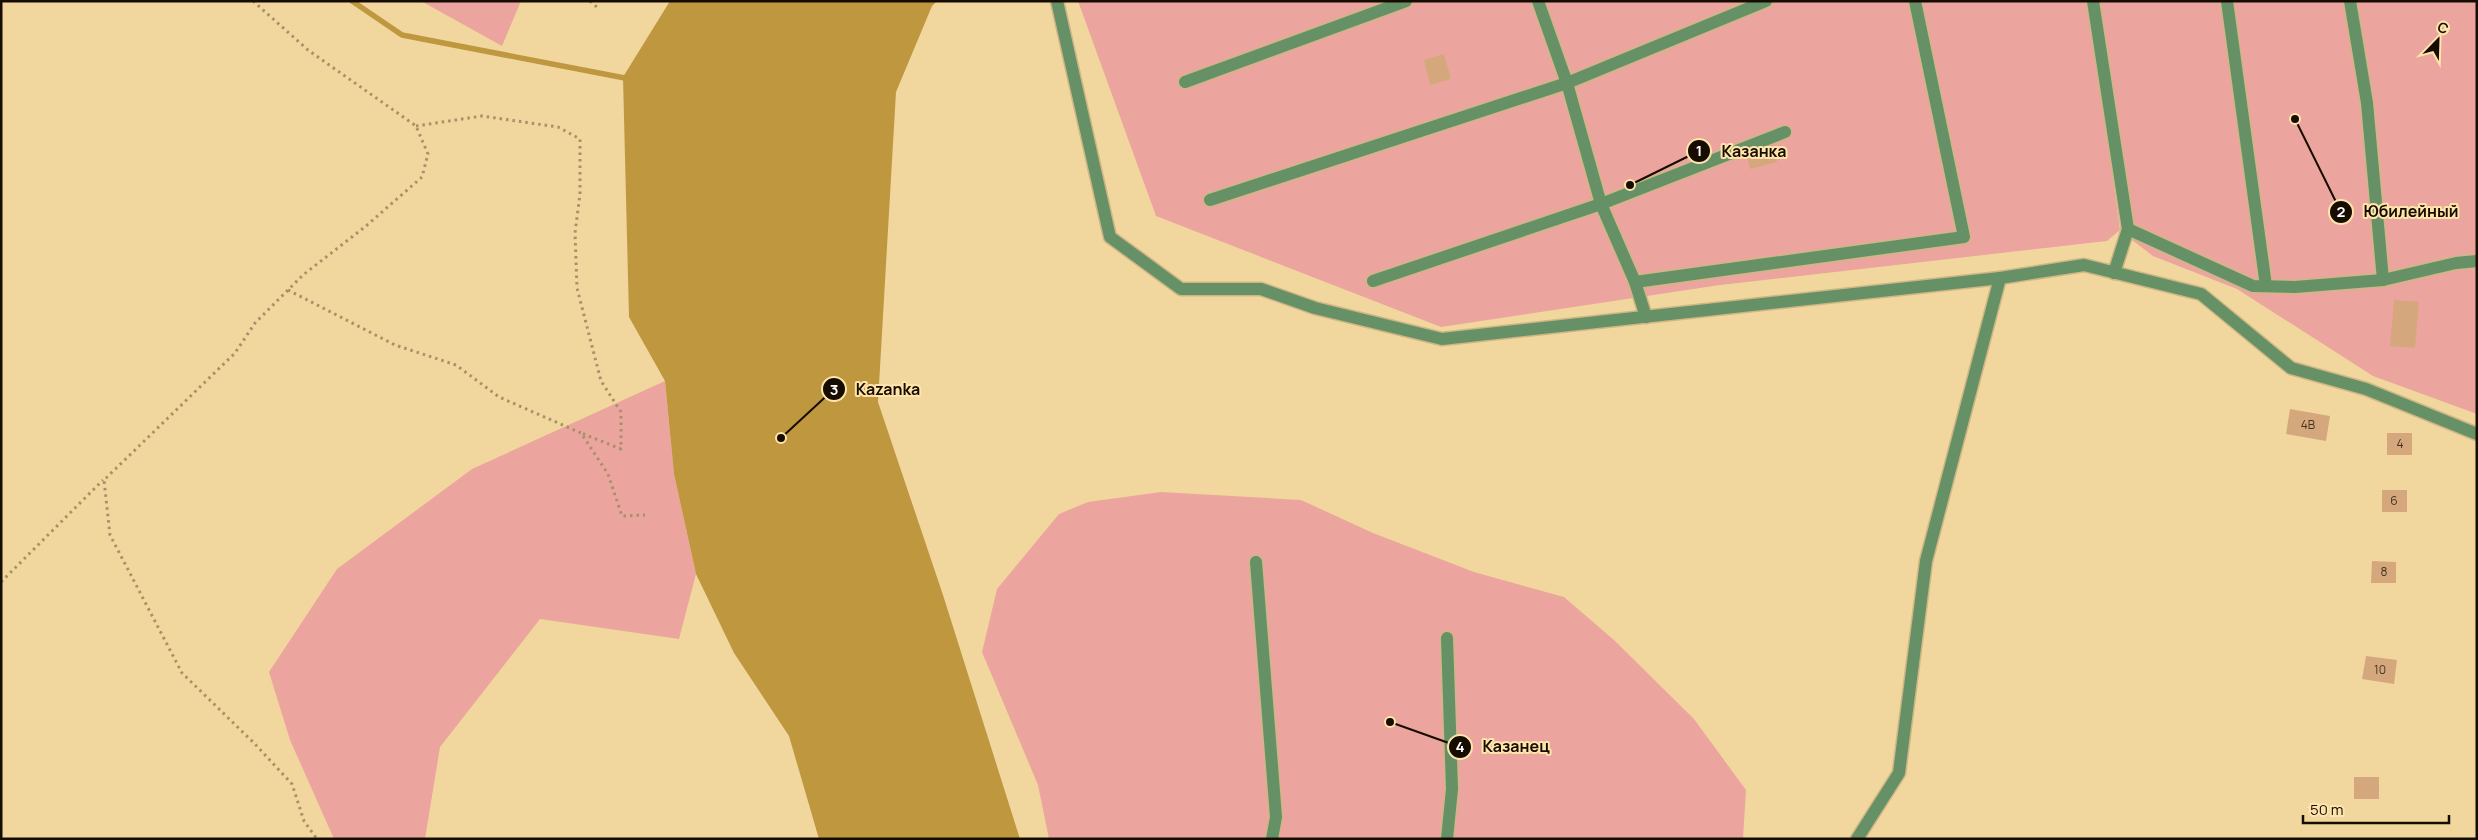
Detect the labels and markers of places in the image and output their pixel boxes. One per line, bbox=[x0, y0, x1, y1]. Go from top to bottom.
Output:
callout: Казанка bbox=[1687, 135, 1797, 166]
callout: Юбилейный bbox=[2329, 196, 2469, 227]
callout: Kazanka bbox=[821, 374, 931, 405]
callout: Казанец bbox=[1447, 731, 1559, 762]

